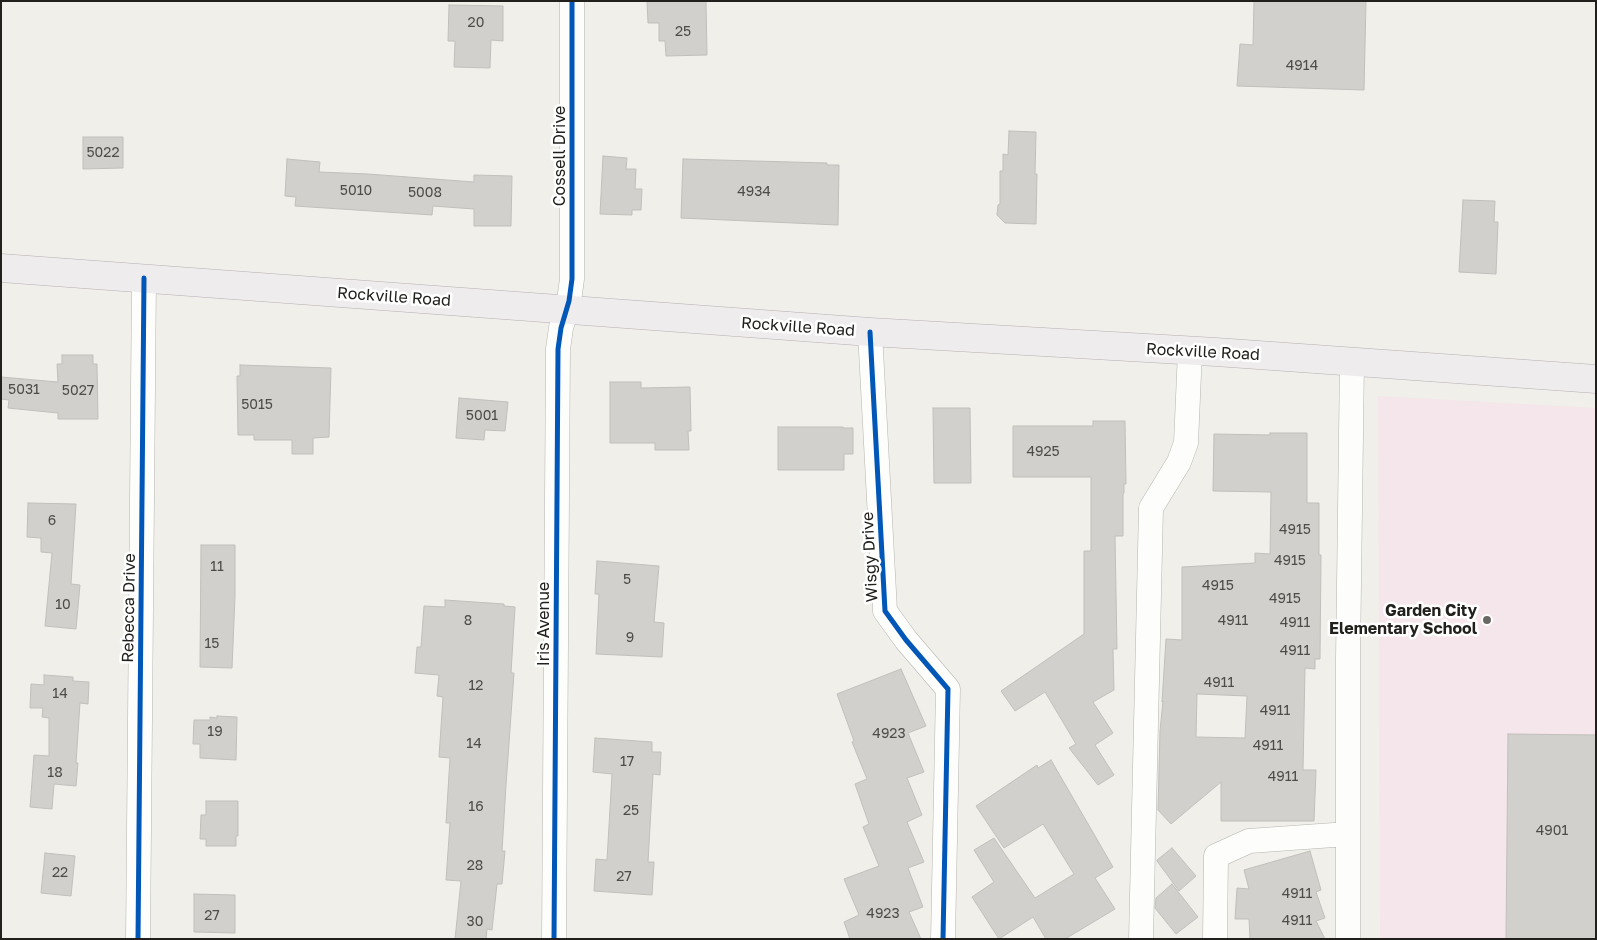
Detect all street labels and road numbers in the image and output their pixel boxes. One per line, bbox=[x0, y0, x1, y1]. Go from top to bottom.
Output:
street label: Cossell Drive bbox=[550, 106, 570, 206]
street label: Rockville Road bbox=[336, 283, 452, 311]
street label: Rockville Road bbox=[740, 313, 856, 341]
street label: Rockville Road bbox=[1146, 339, 1260, 365]
street label: Wisgy Drive bbox=[858, 511, 882, 603]
street label: Rebecca Drive bbox=[118, 553, 140, 663]
street label: Iris Avenue bbox=[534, 582, 554, 666]

